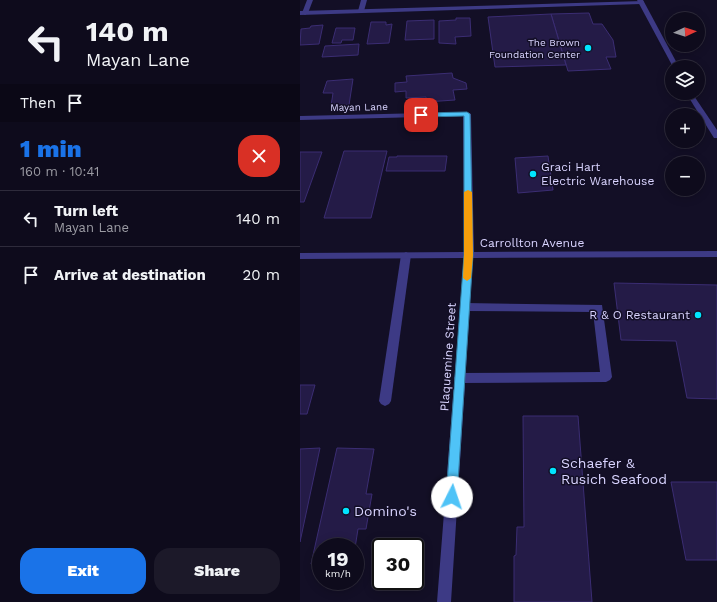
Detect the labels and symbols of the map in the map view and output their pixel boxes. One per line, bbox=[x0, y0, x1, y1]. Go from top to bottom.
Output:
north arrow bbox=[665, 12, 705, 52]
place label: The Brown Foundation Center bbox=[489, 37, 580, 60]
marker: The Brown Foundation Center bbox=[583, 43, 593, 53]
pin bbox=[404, 98, 438, 132]
street label: Mayan Lane bbox=[330, 101, 388, 113]
place label: Graci Hart Electric Warehouse bbox=[541, 160, 654, 188]
marker: Graci Hart Electric Warehouse bbox=[528, 169, 538, 179]
street label: Carrollton Avenue bbox=[480, 236, 584, 250]
street label: Plaquemine Street bbox=[437, 302, 459, 412]
place label: R & O Restaurant bbox=[589, 308, 690, 322]
marker: R & O Restaurant bbox=[693, 310, 703, 320]
place label: Schaefer & Rusich Seafood bbox=[561, 455, 667, 487]
marker: Schaefer & Rusich Seafood bbox=[548, 466, 558, 476]
position arrow bbox=[431, 476, 473, 518]
place label: Domino's bbox=[354, 503, 417, 519]
marker: Domino's bbox=[341, 506, 351, 516]
speed limit sign: 30 bbox=[372, 538, 424, 590]

